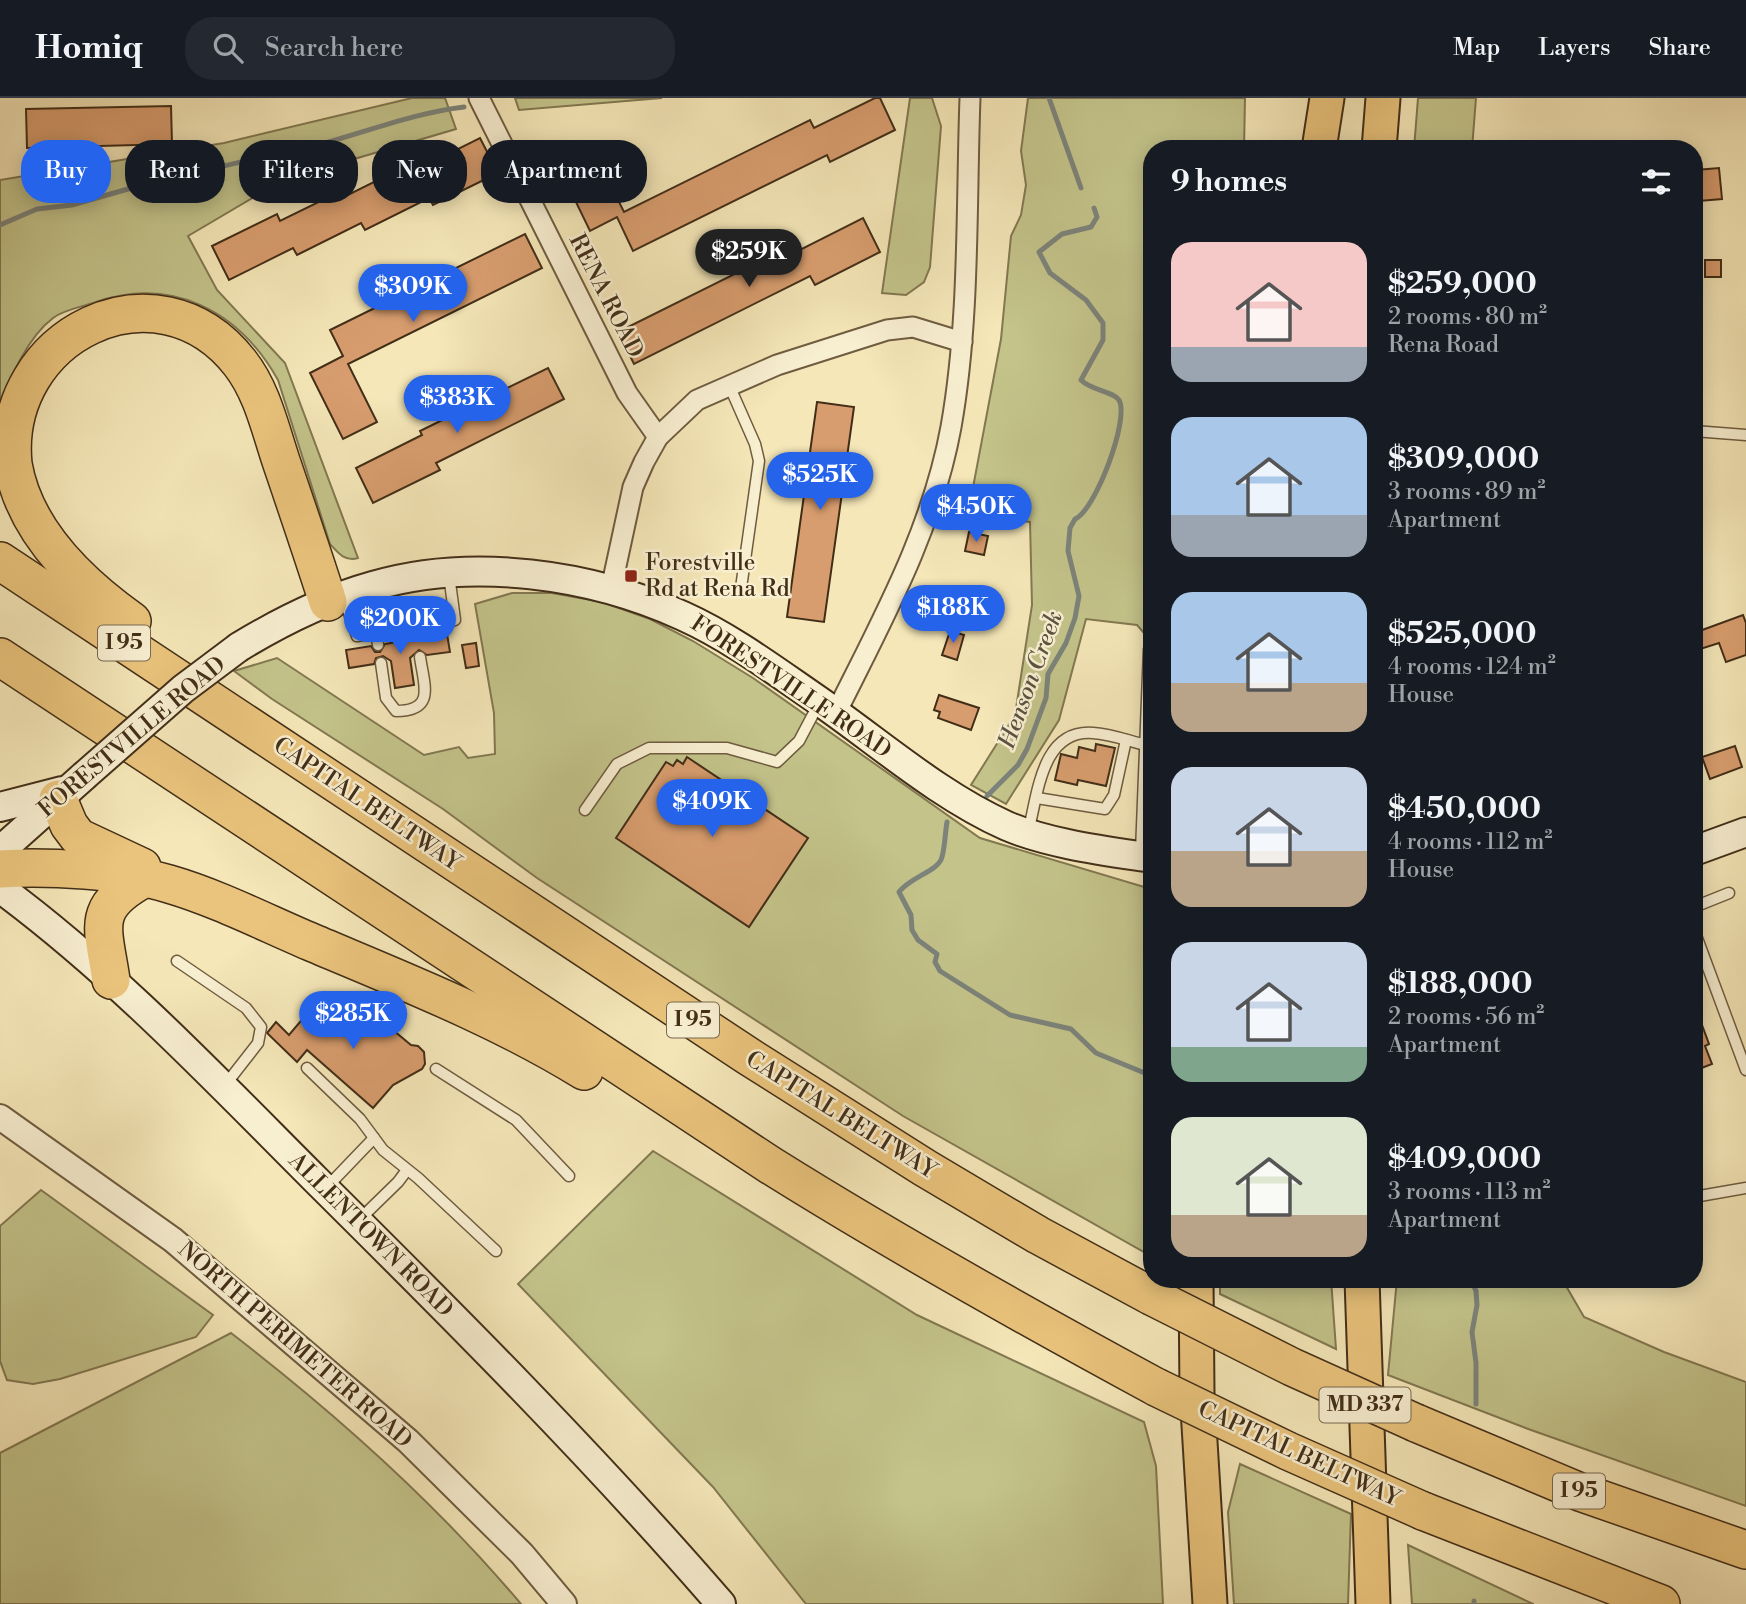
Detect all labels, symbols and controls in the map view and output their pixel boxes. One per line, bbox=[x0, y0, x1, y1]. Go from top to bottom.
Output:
search box bbox=[185, 17, 675, 80]
text: Homiq bbox=[35, 28, 143, 69]
icon: search bbox=[209, 29, 247, 67]
text: Search here bbox=[265, 32, 403, 64]
text: Map bbox=[1453, 33, 1500, 63]
text: Layers bbox=[1538, 33, 1610, 63]
text: Share bbox=[1648, 33, 1711, 63]
chip: Buy bbox=[21, 140, 111, 203]
chip: Rent bbox=[125, 140, 225, 203]
chip: Filters bbox=[239, 140, 358, 203]
chip: New bbox=[372, 140, 467, 203]
chip: Apartment bbox=[481, 140, 647, 203]
text: 9 homes bbox=[1171, 163, 1287, 201]
icon: filters bbox=[1637, 163, 1675, 201]
street label: RENA ROAD bbox=[563, 229, 649, 363]
pin: $259K bbox=[700, 230, 798, 289]
text: $259K bbox=[711, 238, 787, 266]
pin: $309K bbox=[364, 264, 462, 324]
text: $259,000 bbox=[1388, 265, 1537, 303]
icon: home bbox=[1227, 270, 1311, 354]
text: $309K bbox=[374, 273, 452, 301]
text: 2 rooms · 80 m² bbox=[1388, 303, 1547, 331]
text: Rena Road bbox=[1388, 331, 1499, 359]
pin: $383K bbox=[408, 376, 506, 435]
text: $383K bbox=[420, 384, 494, 412]
text: $309,000 bbox=[1388, 440, 1539, 478]
icon: home bbox=[1227, 445, 1311, 529]
pin: $525K bbox=[771, 452, 869, 512]
text: $525K bbox=[782, 461, 858, 489]
text: 3 rooms · 89 m² bbox=[1388, 478, 1545, 506]
pin: $450K bbox=[927, 484, 1025, 544]
text: $450K bbox=[937, 493, 1015, 521]
text: Apartment bbox=[1388, 506, 1501, 534]
place label: Forestville Rd at Rena Rd bbox=[645, 549, 790, 603]
marker: Forestville Rd at Rena Rd bbox=[623, 568, 639, 584]
pin: $188K bbox=[904, 586, 1002, 645]
text: $188K bbox=[917, 594, 989, 622]
pin: $200K bbox=[351, 596, 449, 656]
text: $200K bbox=[360, 605, 440, 633]
water label: Henson Creek bbox=[992, 607, 1070, 754]
street label: FORESTVILLE ROAD bbox=[685, 609, 897, 765]
text: $525,000 bbox=[1388, 615, 1536, 653]
icon: home bbox=[1227, 620, 1311, 704]
road number: I 95 bbox=[98, 626, 150, 660]
street label: FORESTVILLE ROAD bbox=[33, 650, 231, 824]
text: 4 rooms · 124 m² bbox=[1388, 653, 1556, 681]
text: House bbox=[1388, 681, 1454, 709]
street label: CAPITAL BELTWAY bbox=[268, 731, 467, 878]
pin: $409K bbox=[663, 780, 761, 839]
text: $409K bbox=[673, 788, 751, 816]
text: $450,000 bbox=[1388, 790, 1541, 828]
icon: home bbox=[1227, 795, 1311, 879]
text: 4 rooms · 112 m² bbox=[1388, 828, 1553, 856]
text: House bbox=[1388, 856, 1454, 884]
text: $188,000 bbox=[1388, 965, 1533, 1003]
icon: home bbox=[1227, 970, 1311, 1054]
pin: $285K bbox=[304, 992, 402, 1051]
text: $285K bbox=[315, 1000, 391, 1028]
road number: I 95 bbox=[667, 1002, 719, 1038]
text: 2 rooms · 56 m² bbox=[1388, 1003, 1544, 1031]
text: Apartment bbox=[1388, 1031, 1501, 1059]
street label: CAPITAL BELTWAY bbox=[741, 1045, 943, 1186]
text: $409,000 bbox=[1388, 1140, 1541, 1178]
icon: home bbox=[1227, 1145, 1311, 1229]
street label: ALLENTOWN ROAD bbox=[282, 1146, 459, 1323]
text: 3 rooms · 113 m² bbox=[1388, 1178, 1551, 1206]
text: Apartment bbox=[1388, 1206, 1501, 1234]
street label: NORTH PERIMETER ROAD bbox=[172, 1236, 418, 1454]
road number: MD 337 bbox=[1320, 1388, 1410, 1422]
street label: CAPITAL BELTWAY bbox=[1194, 1395, 1406, 1514]
road number: I 95 bbox=[1553, 1474, 1605, 1508]

